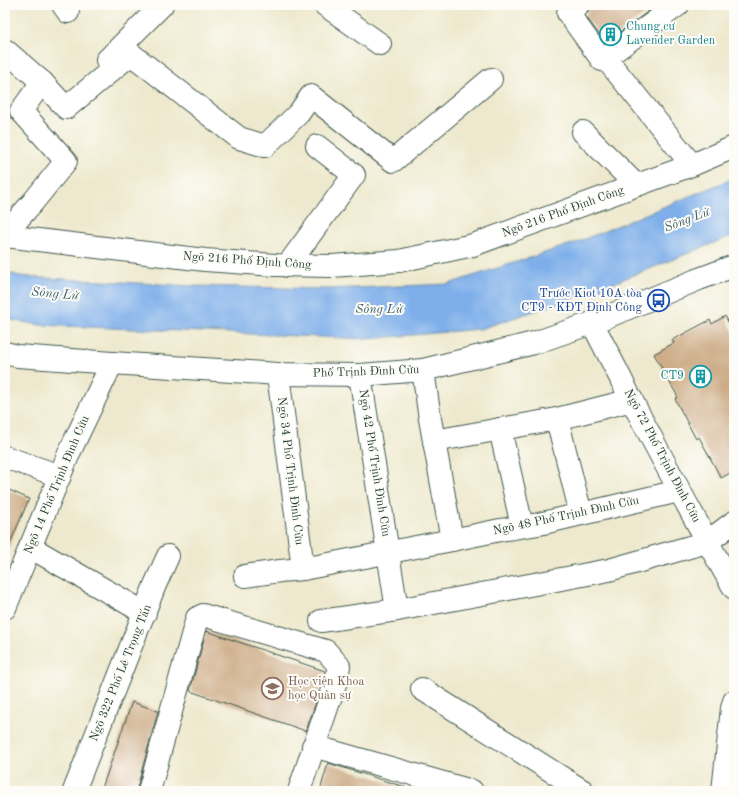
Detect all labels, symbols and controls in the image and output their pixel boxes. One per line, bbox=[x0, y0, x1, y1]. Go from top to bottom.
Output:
building icon: Chung cư Lavender Garden bbox=[597, 21, 623, 47]
place label: Chung cư Lavender Garden bbox=[626, 21, 716, 47]
street label: Ngõ 216 Phố Định Công bbox=[500, 183, 626, 240]
water label: Sông Lừ bbox=[662, 205, 713, 235]
street label: Ngõ 216 Phố Định Công bbox=[182, 250, 312, 272]
water label: Sông Lừ bbox=[31, 285, 81, 303]
place label: Trước Kiot 10A tòa CT9 - KĐT Định Công bbox=[521, 288, 643, 314]
bus stop icon: Trước Kiot 10A tòa CT9 - KĐT Định Công bbox=[645, 288, 671, 314]
water label: Sông Lừ bbox=[355, 303, 404, 316]
street label: Phố Trịnh Đình Cửu bbox=[312, 363, 420, 380]
building icon: CT9 bbox=[687, 363, 713, 389]
place label: CT9 bbox=[660, 370, 684, 382]
street label: Ngõ 72 Phố Trịnh Đình Cửu bbox=[622, 387, 703, 525]
street label: Ngõ 42 Phố Trịnh Đình Cửu bbox=[356, 388, 393, 538]
street label: Ngõ 34 Phố Trịnh Đình Cửu bbox=[275, 396, 306, 546]
street label: Ngõ 14 Phố Trịnh Đình Cửu bbox=[21, 413, 92, 556]
street label: Ngõ 48 Phố Trịnh Đình Cửu bbox=[492, 494, 641, 537]
street label: Ngõ 322 Phố Lê Trọng Tấn bbox=[87, 602, 154, 743]
school or university icon: Học viện Khoa học Quân sự bbox=[260, 676, 286, 702]
place label: Học viện Khoa học Quân sự bbox=[288, 676, 365, 702]

